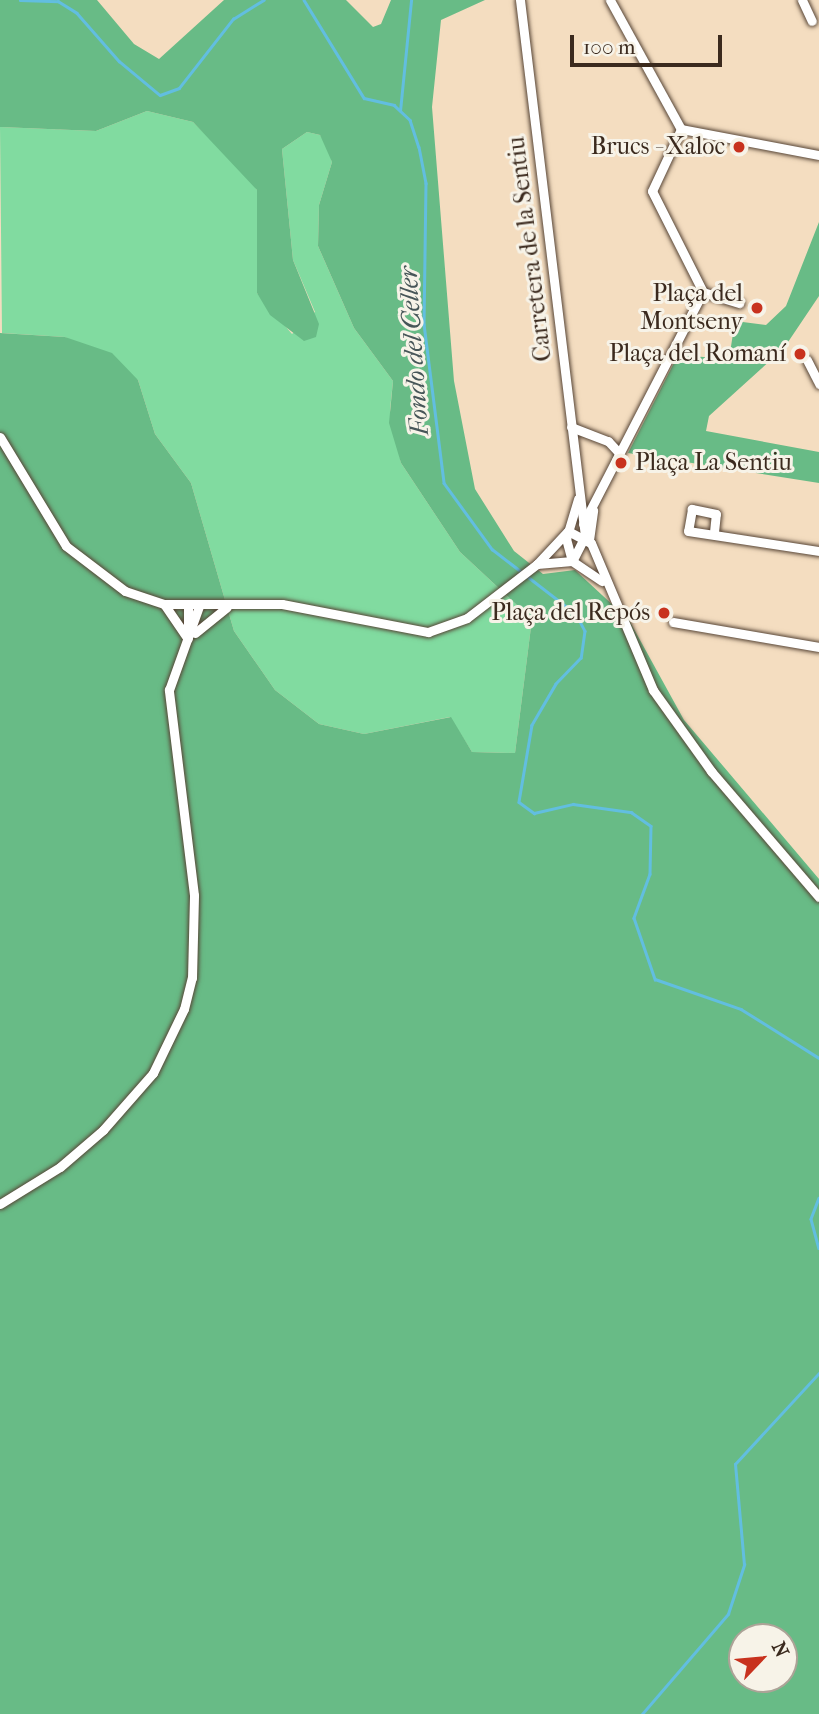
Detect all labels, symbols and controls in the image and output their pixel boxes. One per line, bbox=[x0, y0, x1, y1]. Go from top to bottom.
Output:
scale bar bbox=[574, 21, 726, 65]
text: 100 m bbox=[583, 35, 636, 59]
place label: Brucs - Xaloc bbox=[591, 133, 725, 161]
street label: Carretera de la Sentiu bbox=[502, 135, 558, 363]
marker: Brucs - Xaloc bbox=[731, 139, 747, 155]
water label: Fondo del Celler bbox=[393, 265, 435, 437]
place label: Plaça del Montseny bbox=[640, 280, 743, 336]
marker: Plaça del Montseny bbox=[749, 300, 765, 316]
place label: Plaça del Romaní bbox=[609, 340, 786, 368]
marker: Plaça del Romaní bbox=[792, 346, 808, 362]
place label: Plaça La Sentiu bbox=[635, 449, 792, 477]
marker: Plaça La Sentiu bbox=[613, 455, 629, 471]
place label: Plaça del Repós bbox=[491, 599, 650, 627]
marker: Plaça del Repós bbox=[656, 605, 672, 621]
north arrow bbox=[728, 1623, 798, 1693]
text: N bbox=[767, 1638, 793, 1661]

